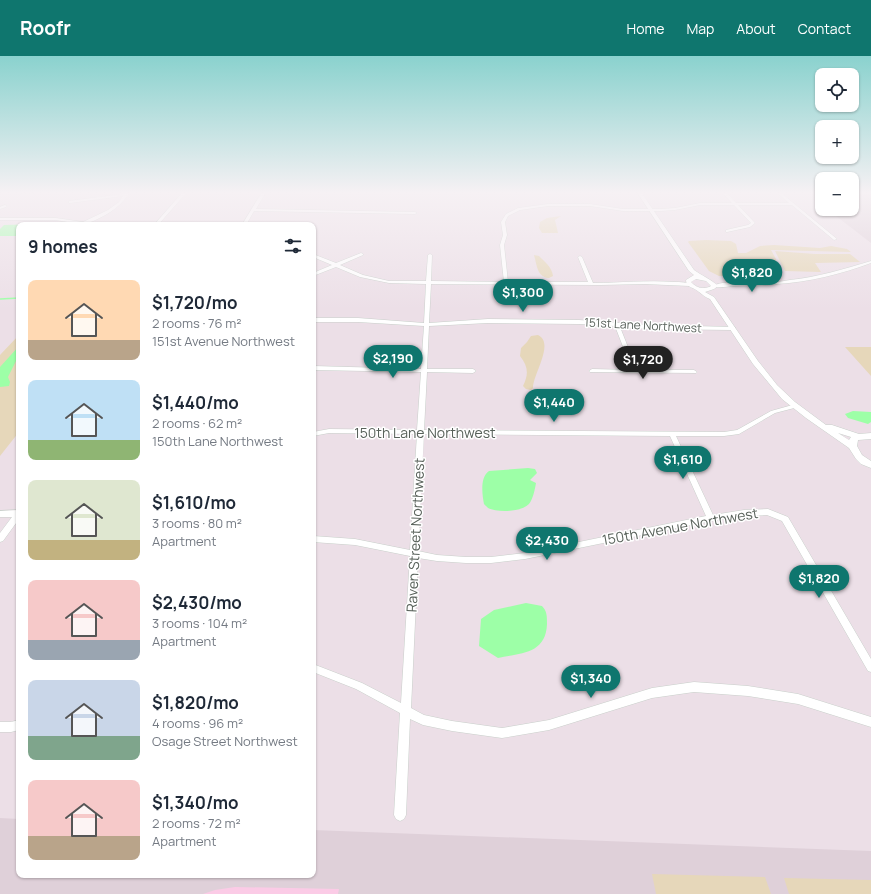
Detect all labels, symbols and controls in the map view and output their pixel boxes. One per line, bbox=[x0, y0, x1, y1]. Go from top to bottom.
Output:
text: Roofr bbox=[20, 15, 71, 41]
text: Home bbox=[627, 19, 664, 38]
text: Map bbox=[686, 19, 714, 38]
text: About bbox=[736, 19, 776, 38]
text: Contact bbox=[798, 19, 851, 38]
map controls bbox=[815, 68, 859, 216]
button: locate bbox=[815, 68, 859, 112]
button: + bbox=[815, 120, 859, 164]
button: − bbox=[815, 172, 859, 216]
text: 9 homes bbox=[28, 235, 98, 258]
icon: filters bbox=[282, 235, 304, 257]
pin: $1,820 bbox=[719, 259, 785, 293]
text: $1,820 bbox=[731, 263, 773, 281]
pin: $1,300 bbox=[490, 279, 556, 313]
text: $1,300 bbox=[502, 283, 544, 301]
text: $1,720/mo bbox=[152, 291, 237, 314]
icon: home bbox=[60, 296, 108, 344]
street label: 151st Lane Northwest bbox=[584, 313, 702, 337]
text: 2 rooms · 76 m² bbox=[152, 314, 241, 332]
text: 151st Avenue Northwest bbox=[152, 332, 295, 350]
pin: $2,190 bbox=[360, 345, 426, 379]
pin: $1,720 bbox=[610, 346, 676, 380]
text: $2,190 bbox=[373, 349, 413, 367]
text: $1,720 bbox=[623, 350, 663, 368]
pin: $1,440 bbox=[521, 389, 587, 423]
text: $1,440/mo bbox=[152, 391, 239, 414]
text: $1,440 bbox=[533, 393, 575, 411]
icon: home bbox=[60, 396, 108, 444]
text: 2 rooms · 62 m² bbox=[152, 414, 242, 432]
street label: 150th Lane Northwest bbox=[354, 423, 496, 442]
text: 150th Lane Northwest bbox=[152, 432, 283, 450]
pin: $1,610 bbox=[650, 446, 716, 480]
text: $1,610 bbox=[663, 450, 703, 468]
street label: Raven Street Northwest bbox=[401, 457, 429, 613]
text: $1,610/mo bbox=[152, 491, 236, 514]
icon: home bbox=[60, 496, 108, 544]
street label: 150th Avenue Northwest bbox=[601, 503, 760, 549]
text: 3 rooms · 80 m² bbox=[152, 514, 242, 532]
pin: $2,430 bbox=[514, 527, 580, 561]
text: $2,430 bbox=[525, 531, 569, 549]
text: Apartment bbox=[152, 532, 216, 550]
pin: $1,820 bbox=[786, 565, 852, 599]
text: $1,820 bbox=[798, 569, 840, 587]
text: $2,430/mo bbox=[152, 591, 242, 614]
icon: home bbox=[60, 596, 108, 644]
text: 3 rooms · 104 m² bbox=[152, 614, 247, 632]
text: Apartment bbox=[152, 632, 216, 650]
pin: $1,340 bbox=[558, 665, 624, 699]
text: $1,340 bbox=[570, 669, 612, 687]
text: $1,820/mo bbox=[152, 691, 239, 714]
icon: home bbox=[60, 696, 108, 744]
text: 4 rooms · 96 m² bbox=[152, 714, 243, 732]
text: Osage Street Northwest bbox=[152, 732, 298, 750]
text: $1,340/mo bbox=[152, 791, 239, 814]
icon: home bbox=[60, 796, 108, 844]
text: 2 rooms · 72 m² bbox=[152, 814, 241, 832]
text: Apartment bbox=[152, 832, 216, 850]

